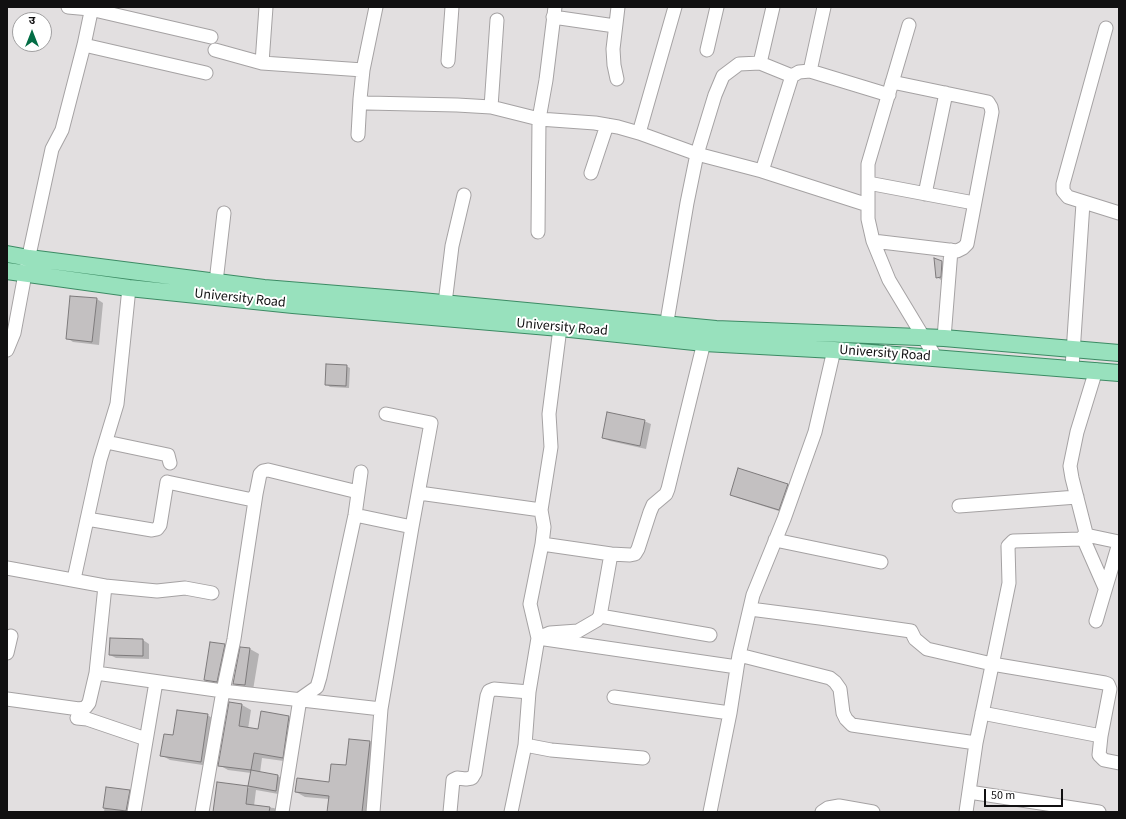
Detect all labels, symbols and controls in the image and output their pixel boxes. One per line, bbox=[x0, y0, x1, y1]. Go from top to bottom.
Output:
north arrow bbox=[12, 12, 52, 52]
text: उ bbox=[29, 13, 35, 28]
street label: University Road bbox=[193, 286, 287, 312]
street label: University Road bbox=[516, 316, 608, 340]
street label: University Road bbox=[839, 342, 931, 366]
scale bar bbox=[986, 781, 1065, 807]
text: 50 m bbox=[991, 787, 1015, 804]

